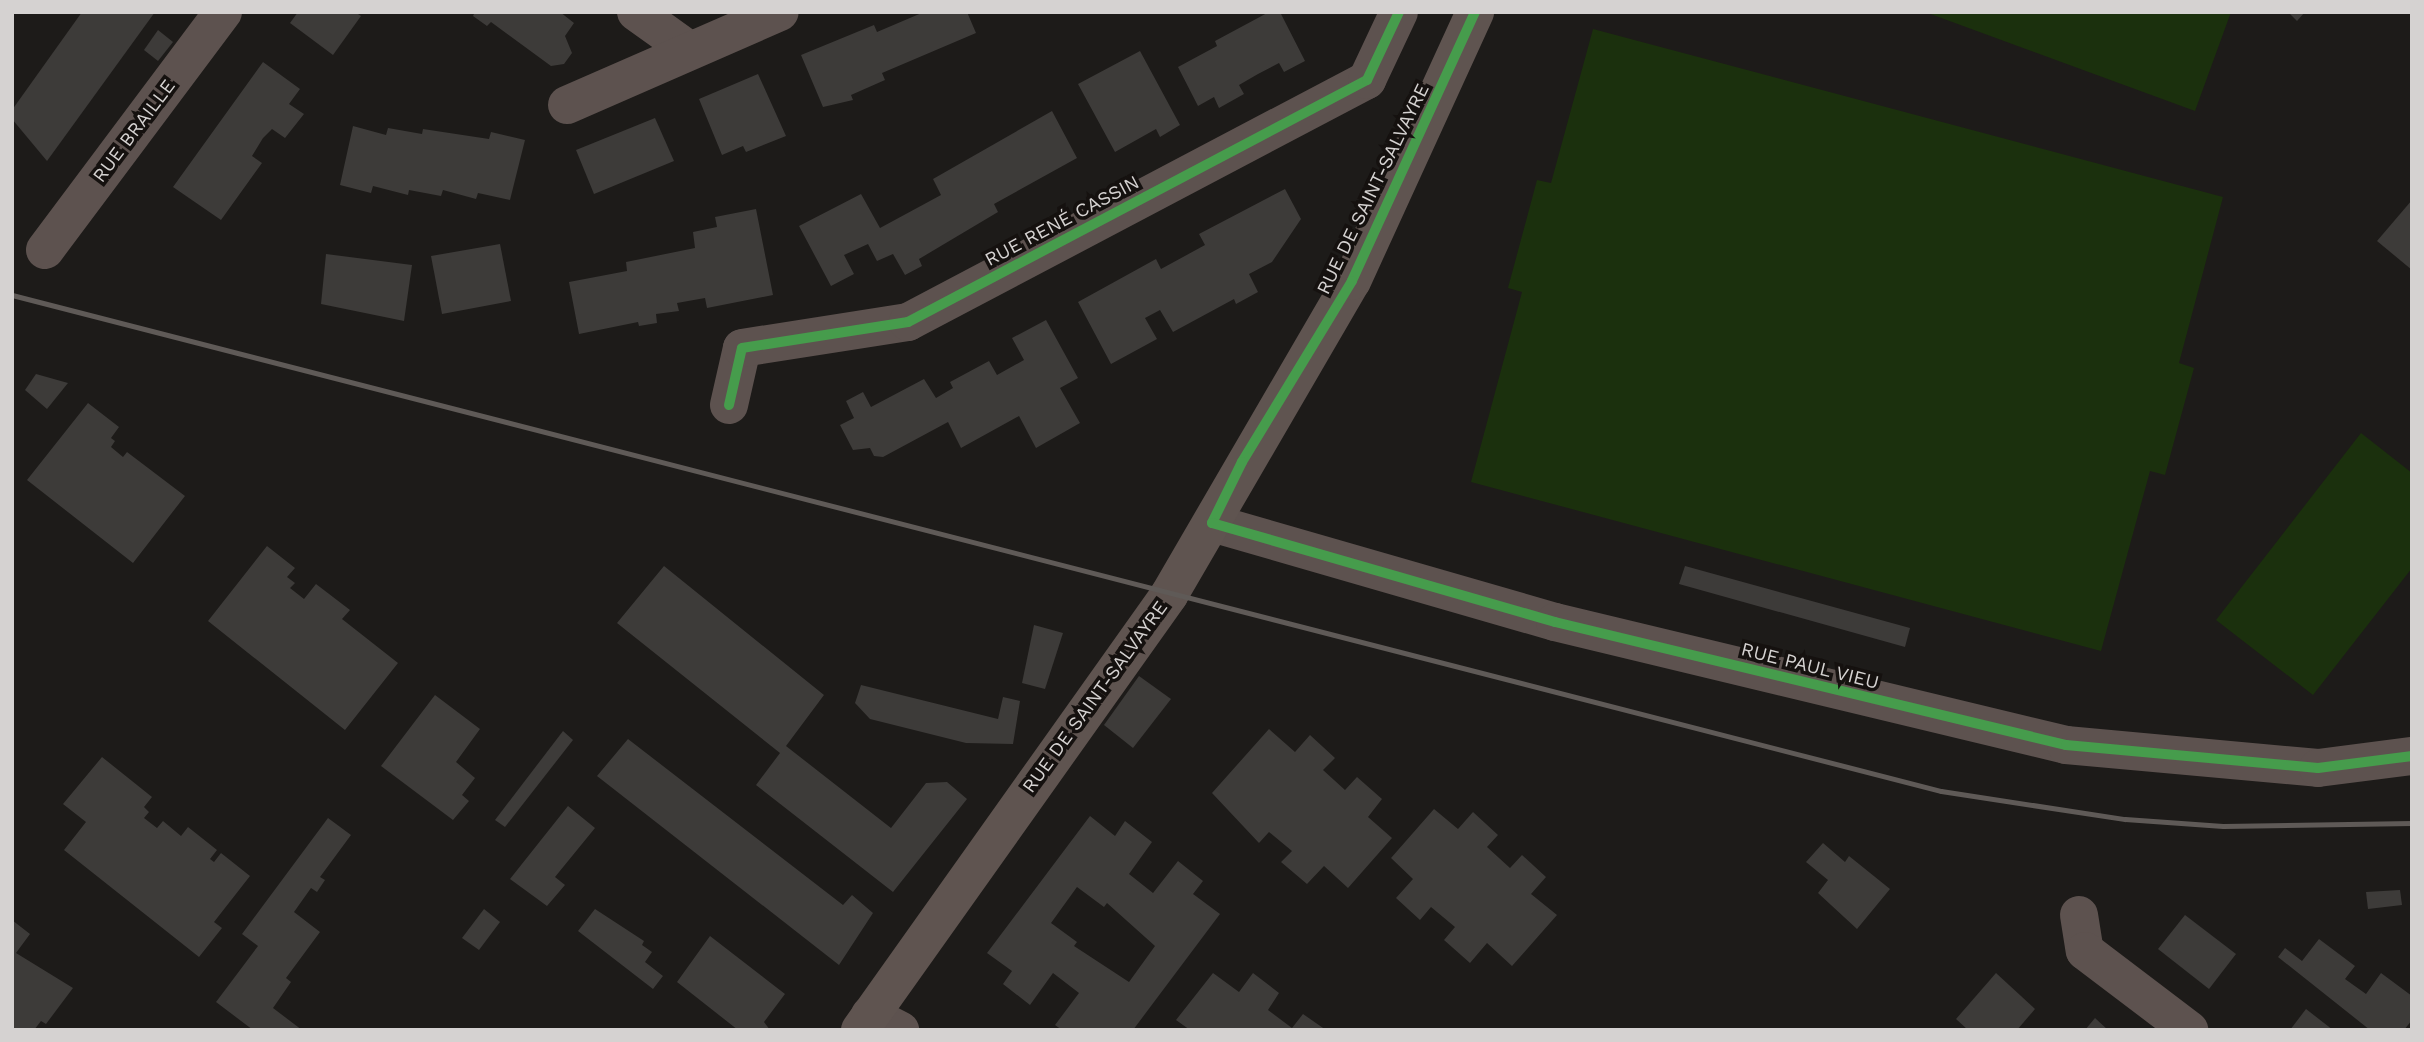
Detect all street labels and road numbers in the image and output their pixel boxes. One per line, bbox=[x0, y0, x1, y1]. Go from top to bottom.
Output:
street label: RUE BRAILLE bbox=[88, 75, 180, 187]
street label: RUE DE SAINT-SALVAYRE bbox=[1312, 80, 1434, 298]
street label: RUE RENÉ CASSIN bbox=[981, 171, 1143, 271]
street label: RUE DE SAINT-SALVAYRE bbox=[1018, 597, 1172, 797]
street label: RUE PAUL VIEU bbox=[1738, 638, 1882, 694]

